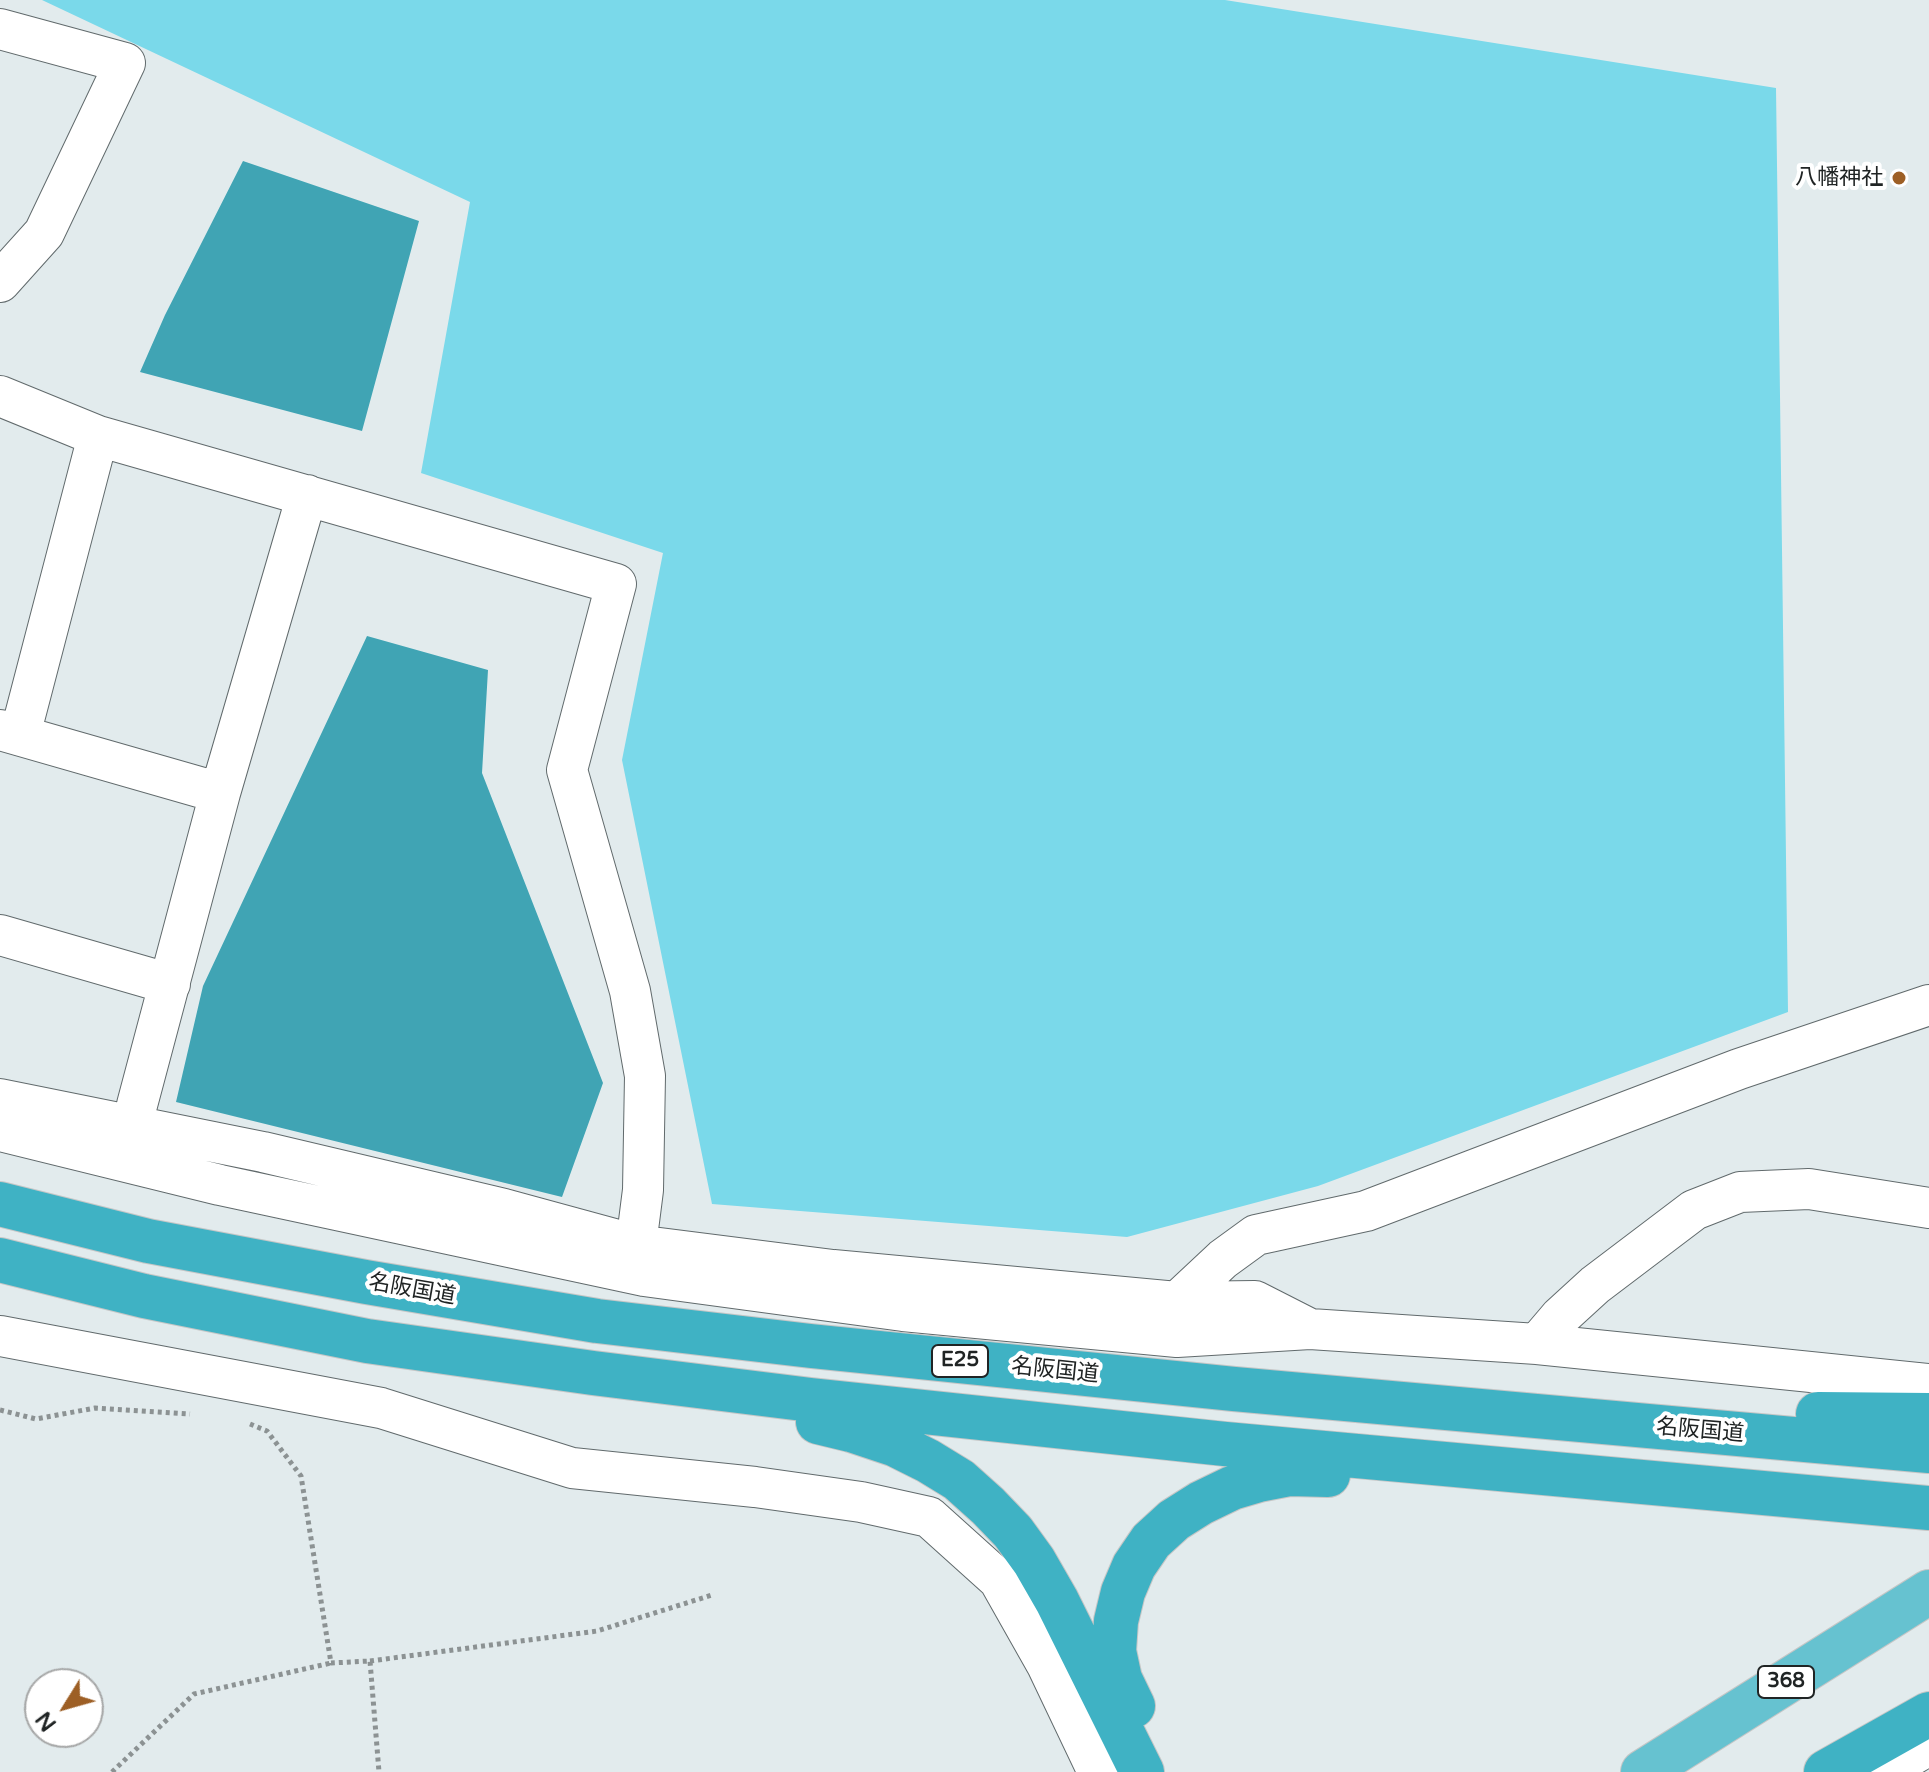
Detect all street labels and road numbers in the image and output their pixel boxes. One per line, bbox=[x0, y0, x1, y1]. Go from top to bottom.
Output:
street label: 名阪国道 bbox=[366, 1269, 458, 1311]
road number: E25 bbox=[932, 1345, 988, 1377]
street label: 名阪国道 bbox=[1010, 1353, 1100, 1389]
street label: 名阪国道 bbox=[1655, 1414, 1745, 1448]
road number: 368 bbox=[1758, 1666, 1814, 1698]

